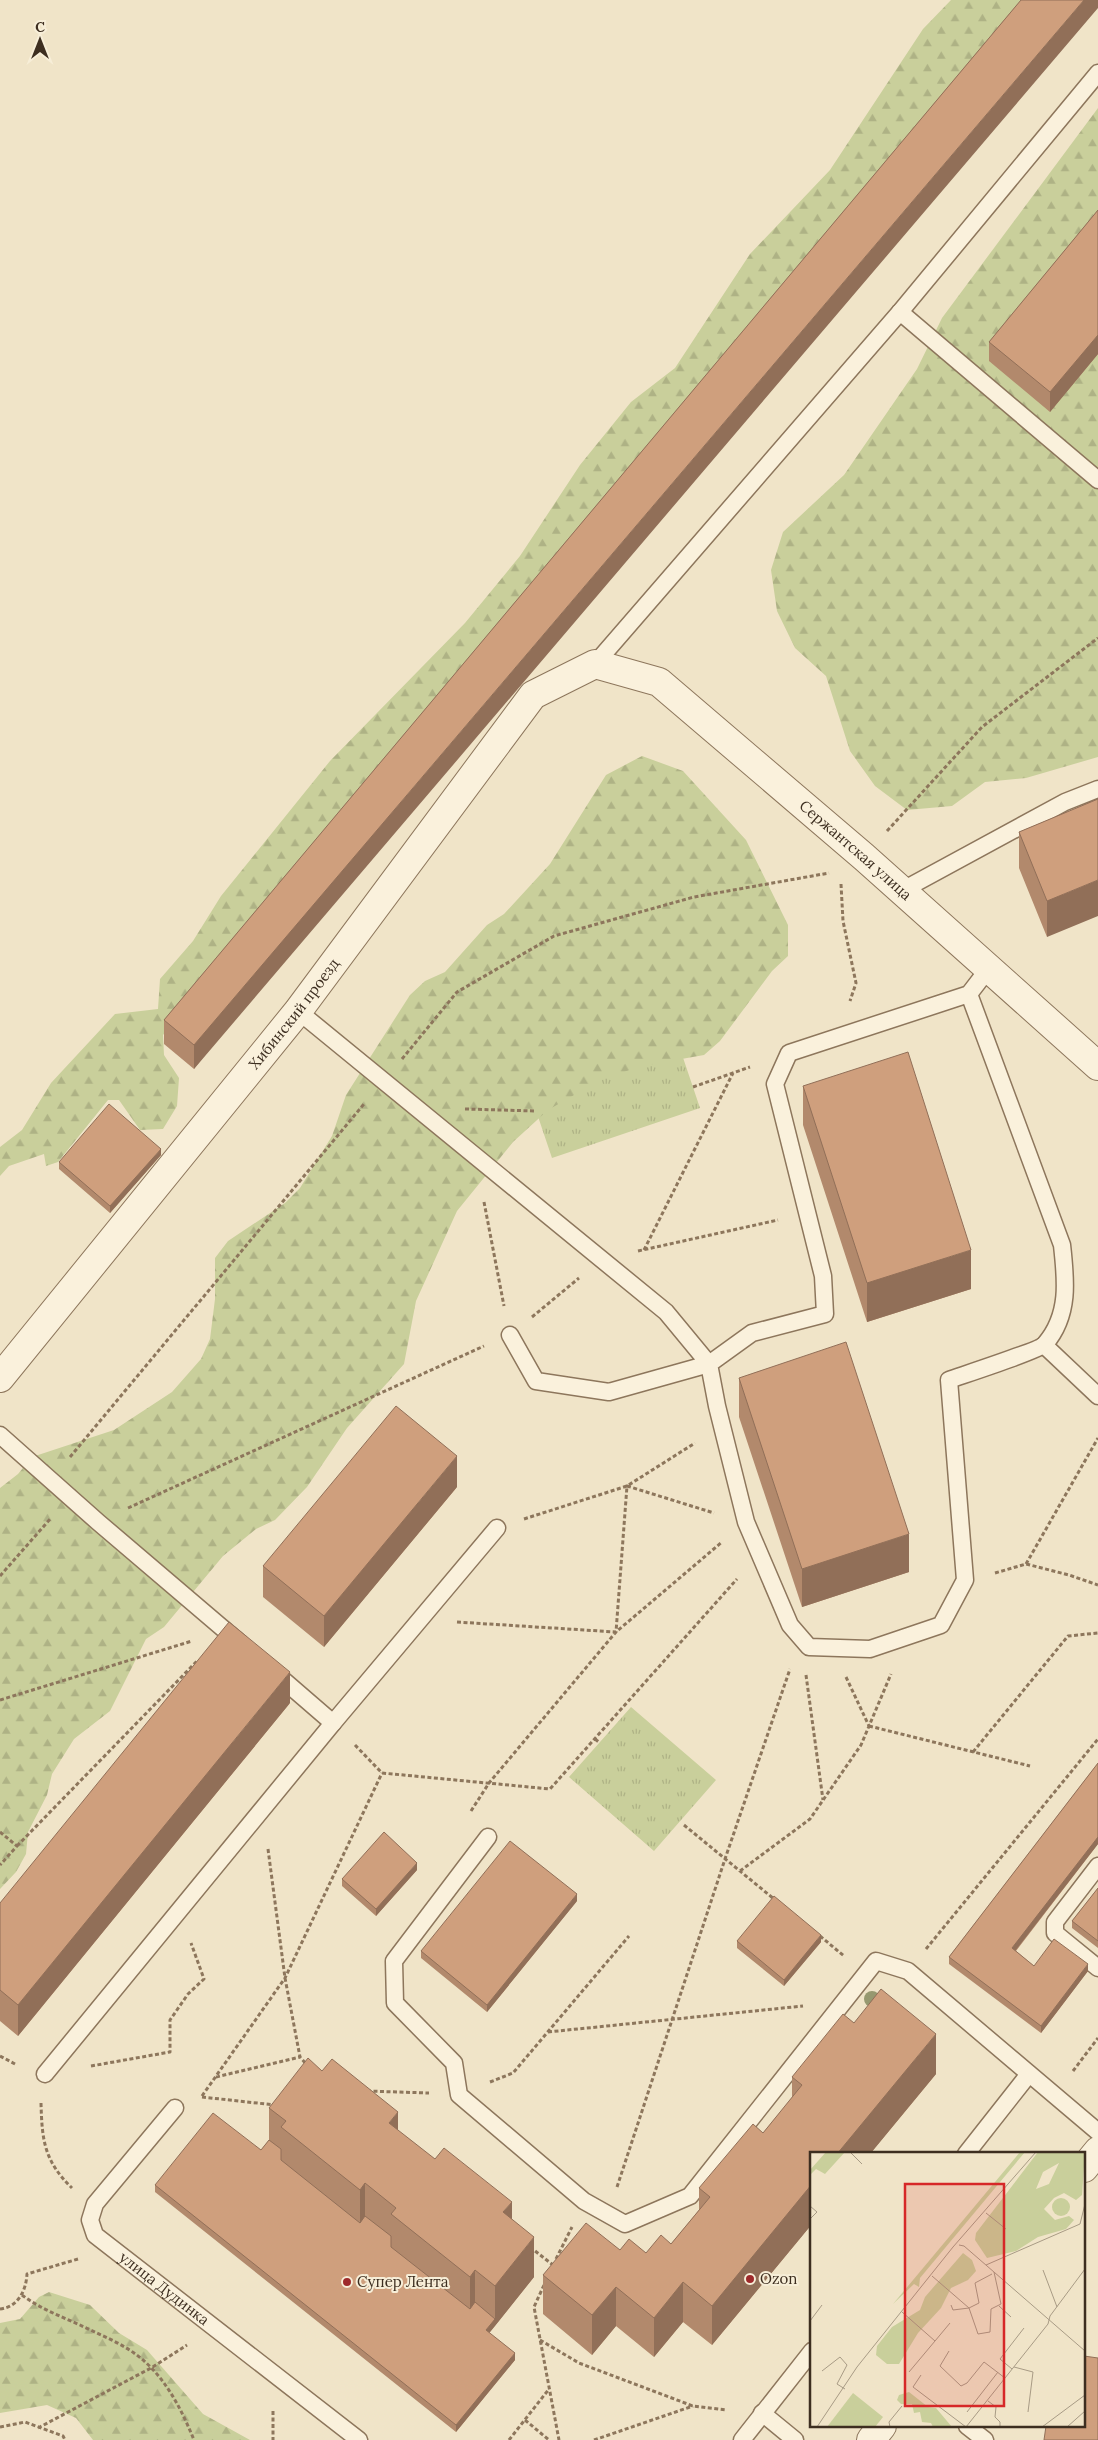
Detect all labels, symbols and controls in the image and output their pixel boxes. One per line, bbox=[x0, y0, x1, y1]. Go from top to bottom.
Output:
north arrow bbox=[15, 15, 65, 65]
text: С bbox=[35, 18, 45, 36]
street label: Сержантская улица bbox=[796, 796, 916, 904]
street label: Хибинский проезд bbox=[244, 954, 343, 1073]
inset map bbox=[810, 2152, 1086, 2428]
street label: улица Дудинка bbox=[116, 2247, 213, 2329]
place label: Ozon bbox=[760, 2269, 797, 2288]
place label: Супер Лента bbox=[357, 2272, 449, 2291]
marker: Ozon bbox=[744, 2273, 756, 2285]
marker: Супер Лента bbox=[341, 2276, 353, 2288]

